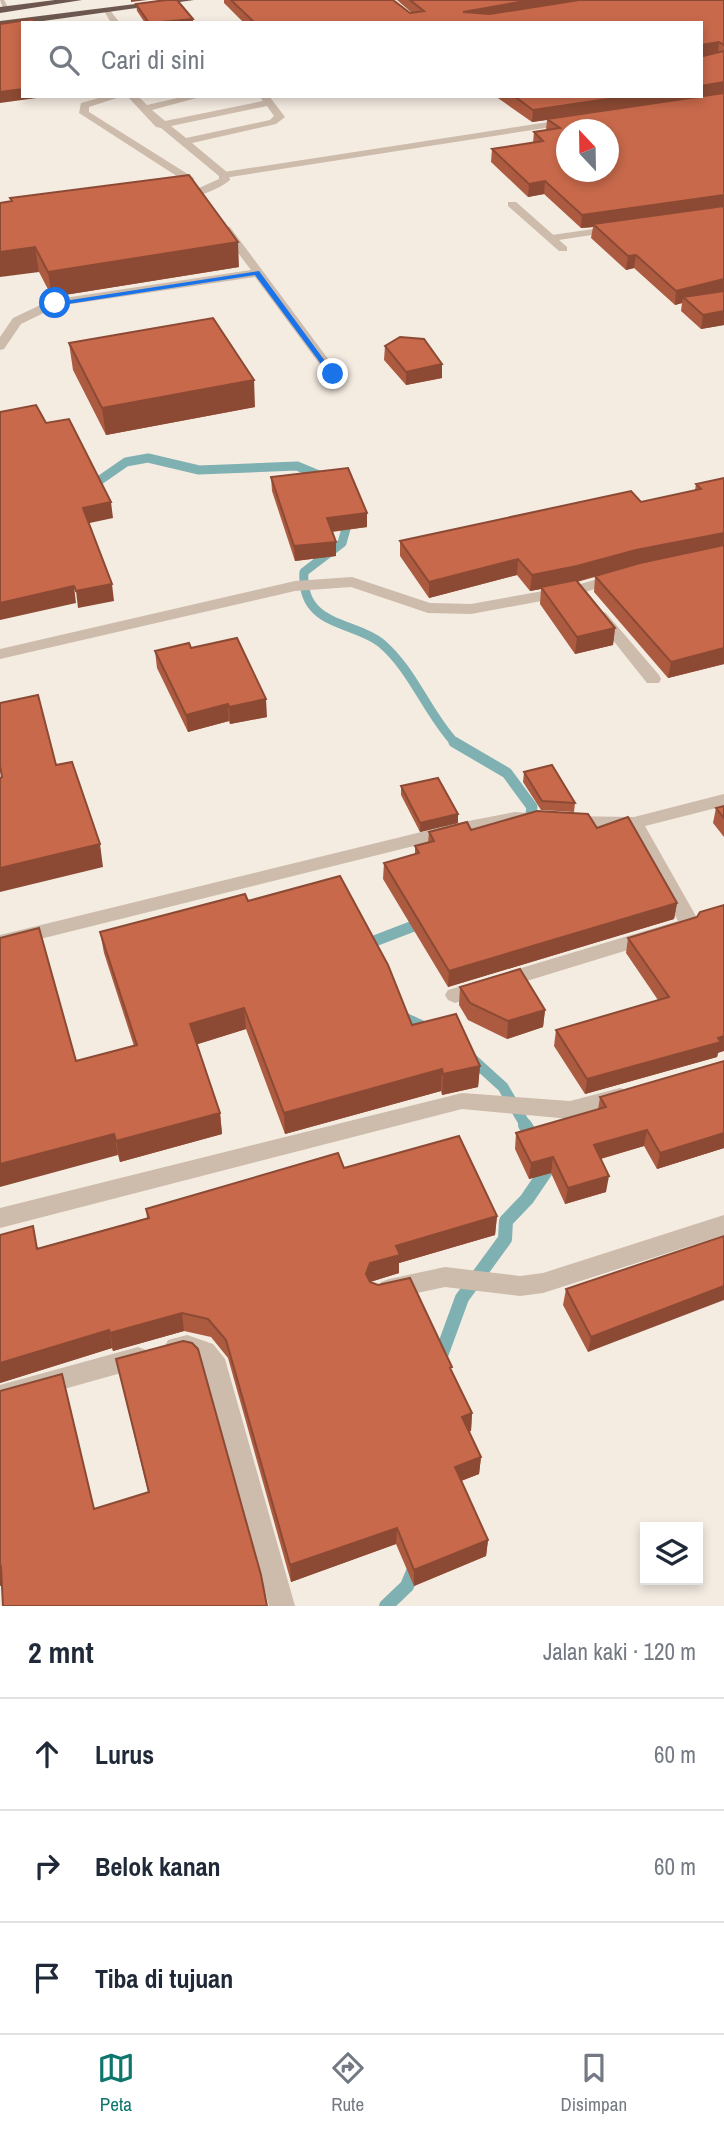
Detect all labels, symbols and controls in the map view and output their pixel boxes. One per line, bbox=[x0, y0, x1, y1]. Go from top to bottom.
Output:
search box bbox=[21, 21, 703, 98]
icon: search bbox=[45, 41, 83, 79]
text: Cari di sini bbox=[101, 42, 205, 77]
north arrow bbox=[556, 119, 619, 182]
route start bbox=[39, 287, 70, 318]
route end bbox=[317, 358, 348, 389]
map controls bbox=[640, 1522, 703, 1585]
button: layers bbox=[640, 1522, 703, 1585]
text: 2 mnt bbox=[28, 1632, 94, 1672]
text: Jalan kaki · 120 m bbox=[543, 1636, 696, 1667]
icon: ahead bbox=[28, 1735, 66, 1773]
text: Lurus bbox=[95, 1737, 154, 1772]
text: 60 m bbox=[654, 1739, 696, 1770]
icon: right bbox=[28, 1847, 66, 1885]
text: Belok kanan bbox=[95, 1849, 221, 1884]
text: 60 m bbox=[654, 1851, 696, 1882]
icon: arrive bbox=[28, 1959, 66, 1997]
text: Tiba di tujuan bbox=[95, 1961, 233, 1996]
tab: Peta bbox=[97, 2049, 135, 2117]
tab: Rute bbox=[329, 2049, 367, 2117]
tab: Disimpan bbox=[560, 2049, 627, 2117]

